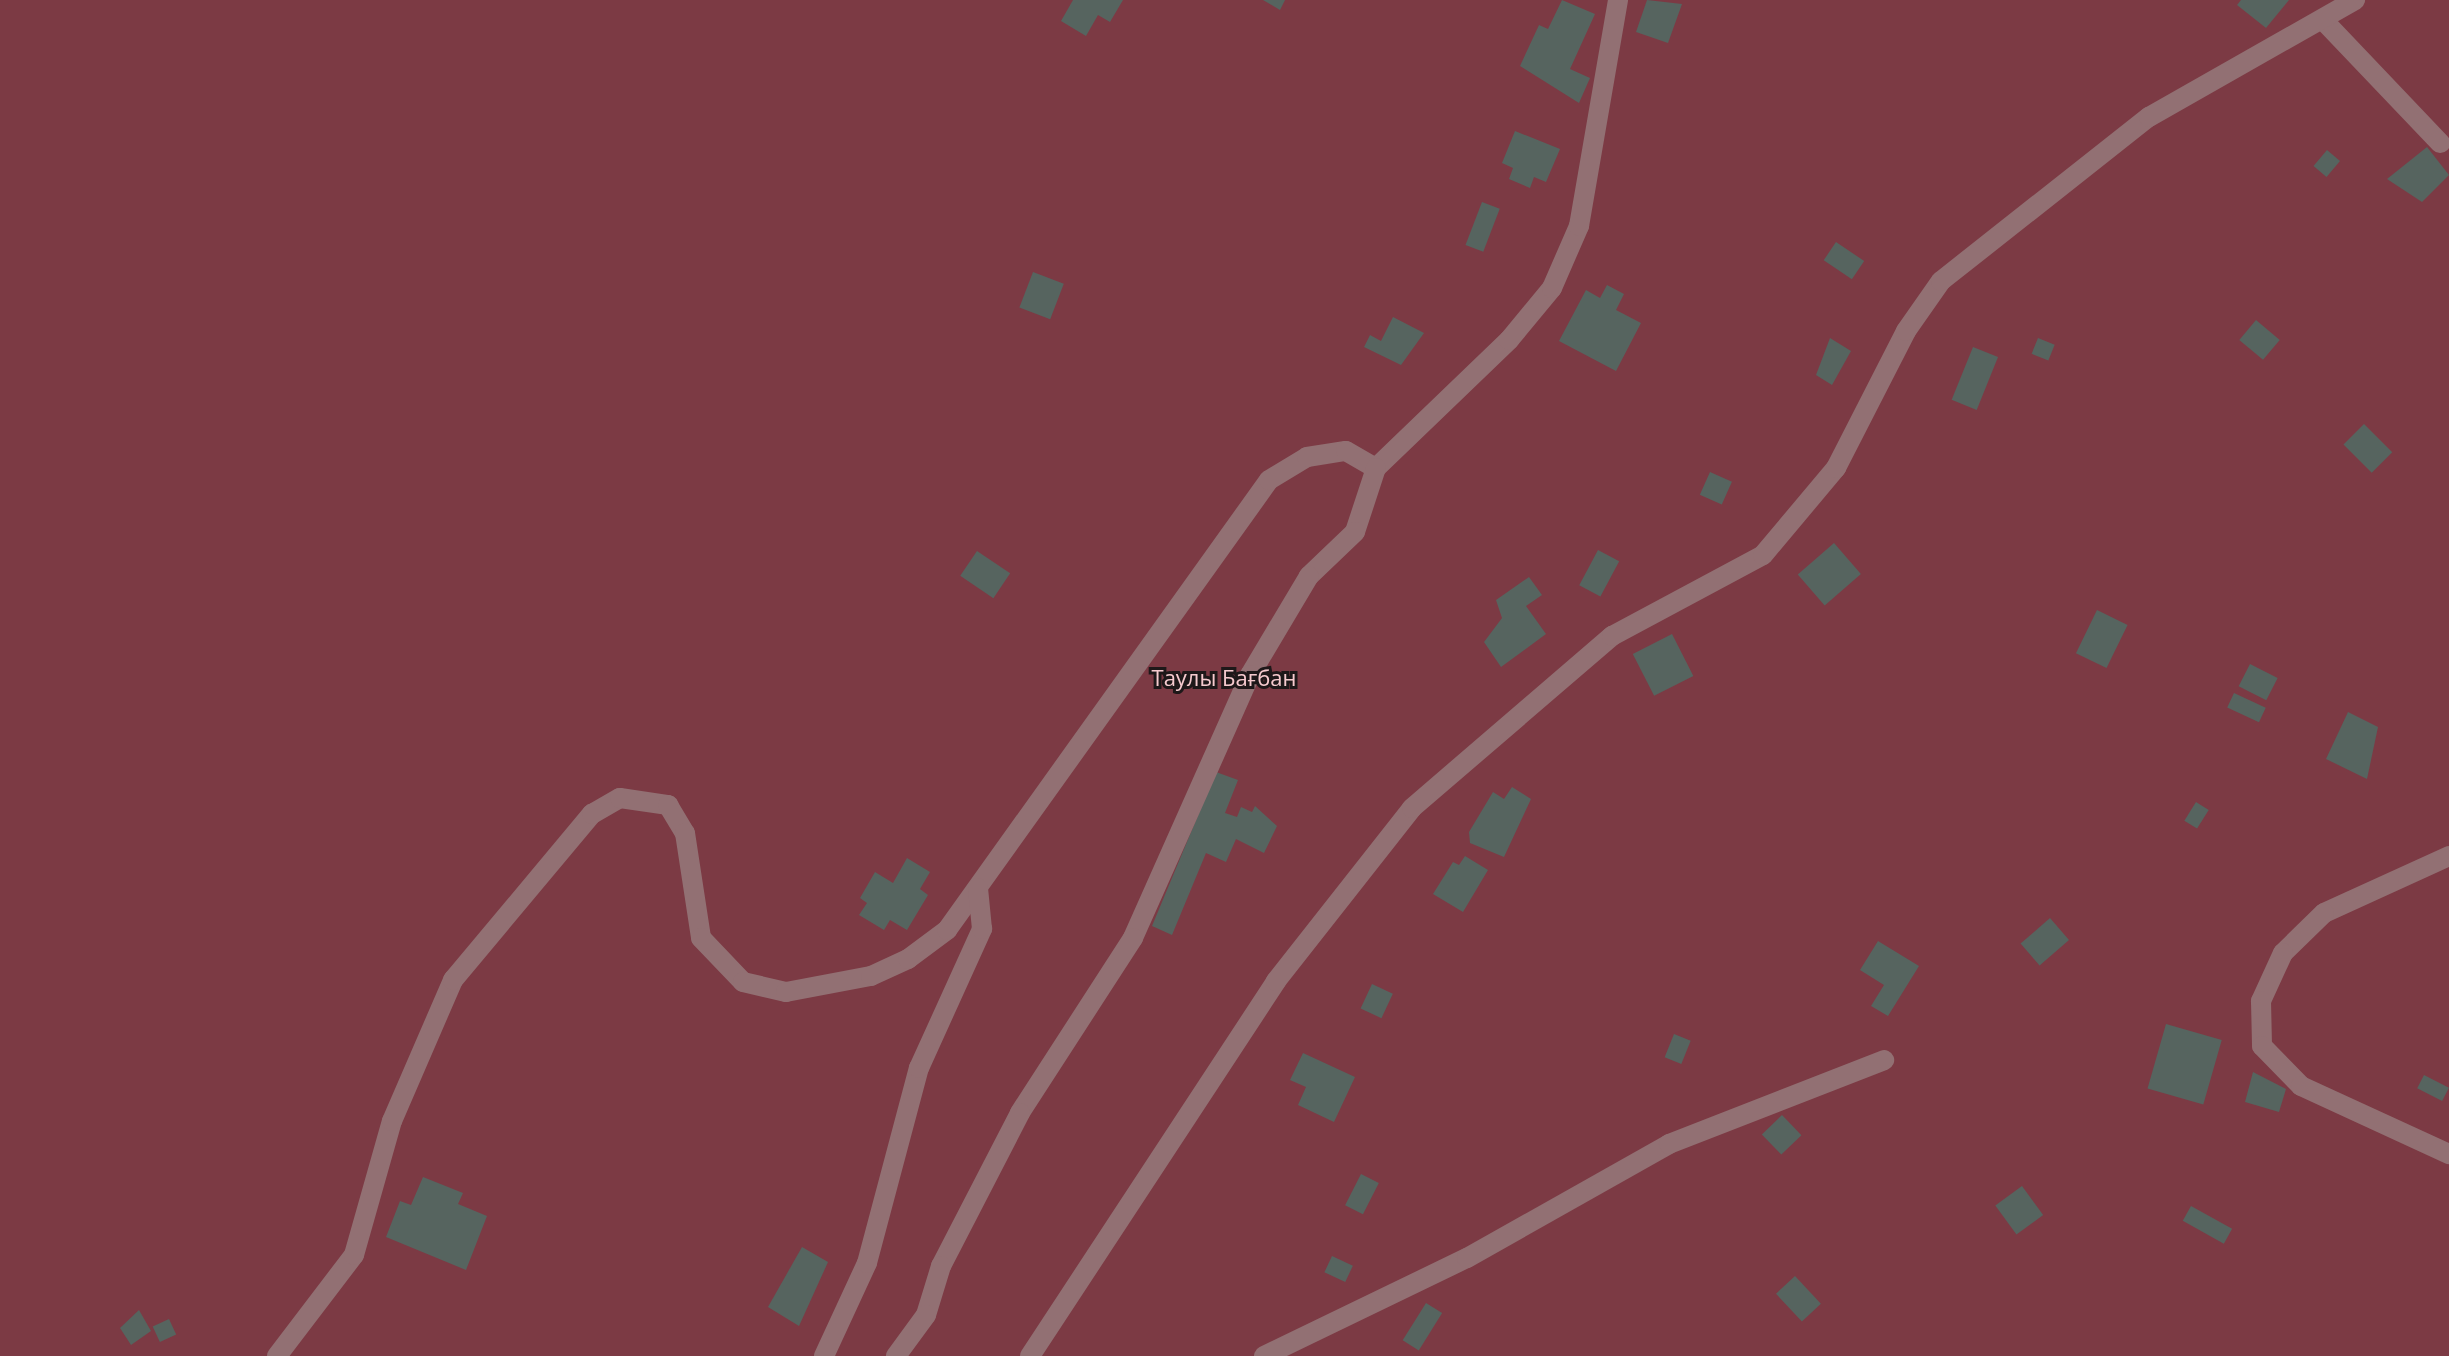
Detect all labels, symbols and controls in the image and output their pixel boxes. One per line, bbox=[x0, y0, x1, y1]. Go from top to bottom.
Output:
park label: Таулы Бағбан bbox=[1152, 665, 1296, 691]

